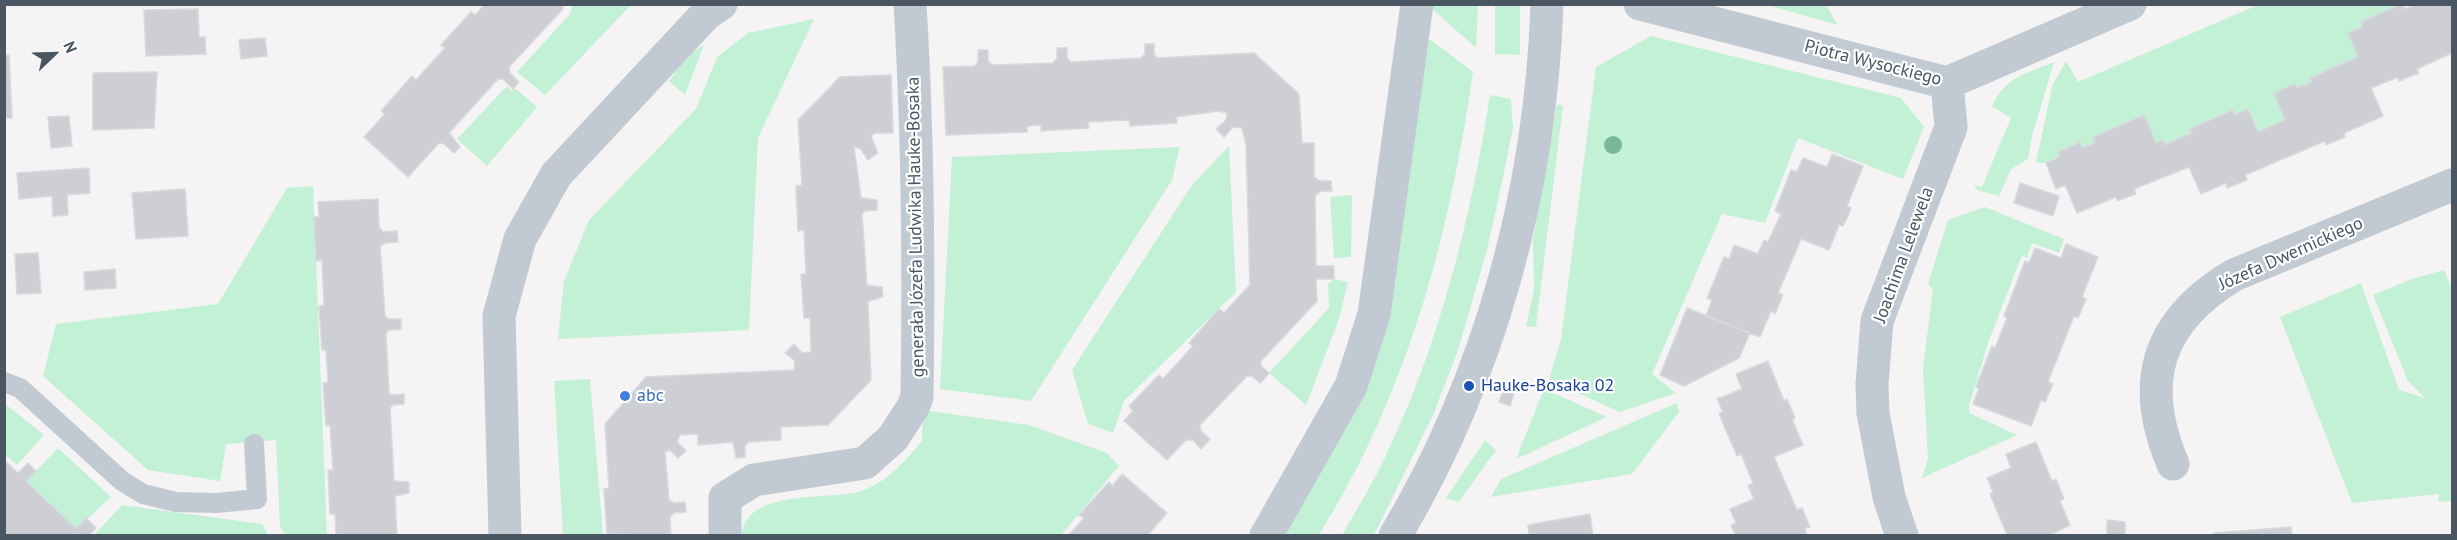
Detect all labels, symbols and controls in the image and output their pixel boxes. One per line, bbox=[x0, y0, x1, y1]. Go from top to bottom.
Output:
north arrow bbox=[24, 24, 84, 84]
street label: Piotra Wysockiego bbox=[1802, 36, 1944, 90]
text: N bbox=[59, 38, 82, 56]
street label: generała Józefa Ludwika Hauke-Bosaka bbox=[903, 77, 929, 377]
street label: Joachima Lelewela bbox=[1869, 184, 1939, 326]
street label: Józefa Dwernickiego bbox=[2216, 213, 2366, 295]
place label: Hauke-Bosaka 02 bbox=[1481, 375, 1614, 397]
marker: Hauke-Bosaka 02 bbox=[1462, 379, 1476, 393]
place label: abc bbox=[637, 385, 664, 407]
marker: abc bbox=[618, 389, 632, 403]

